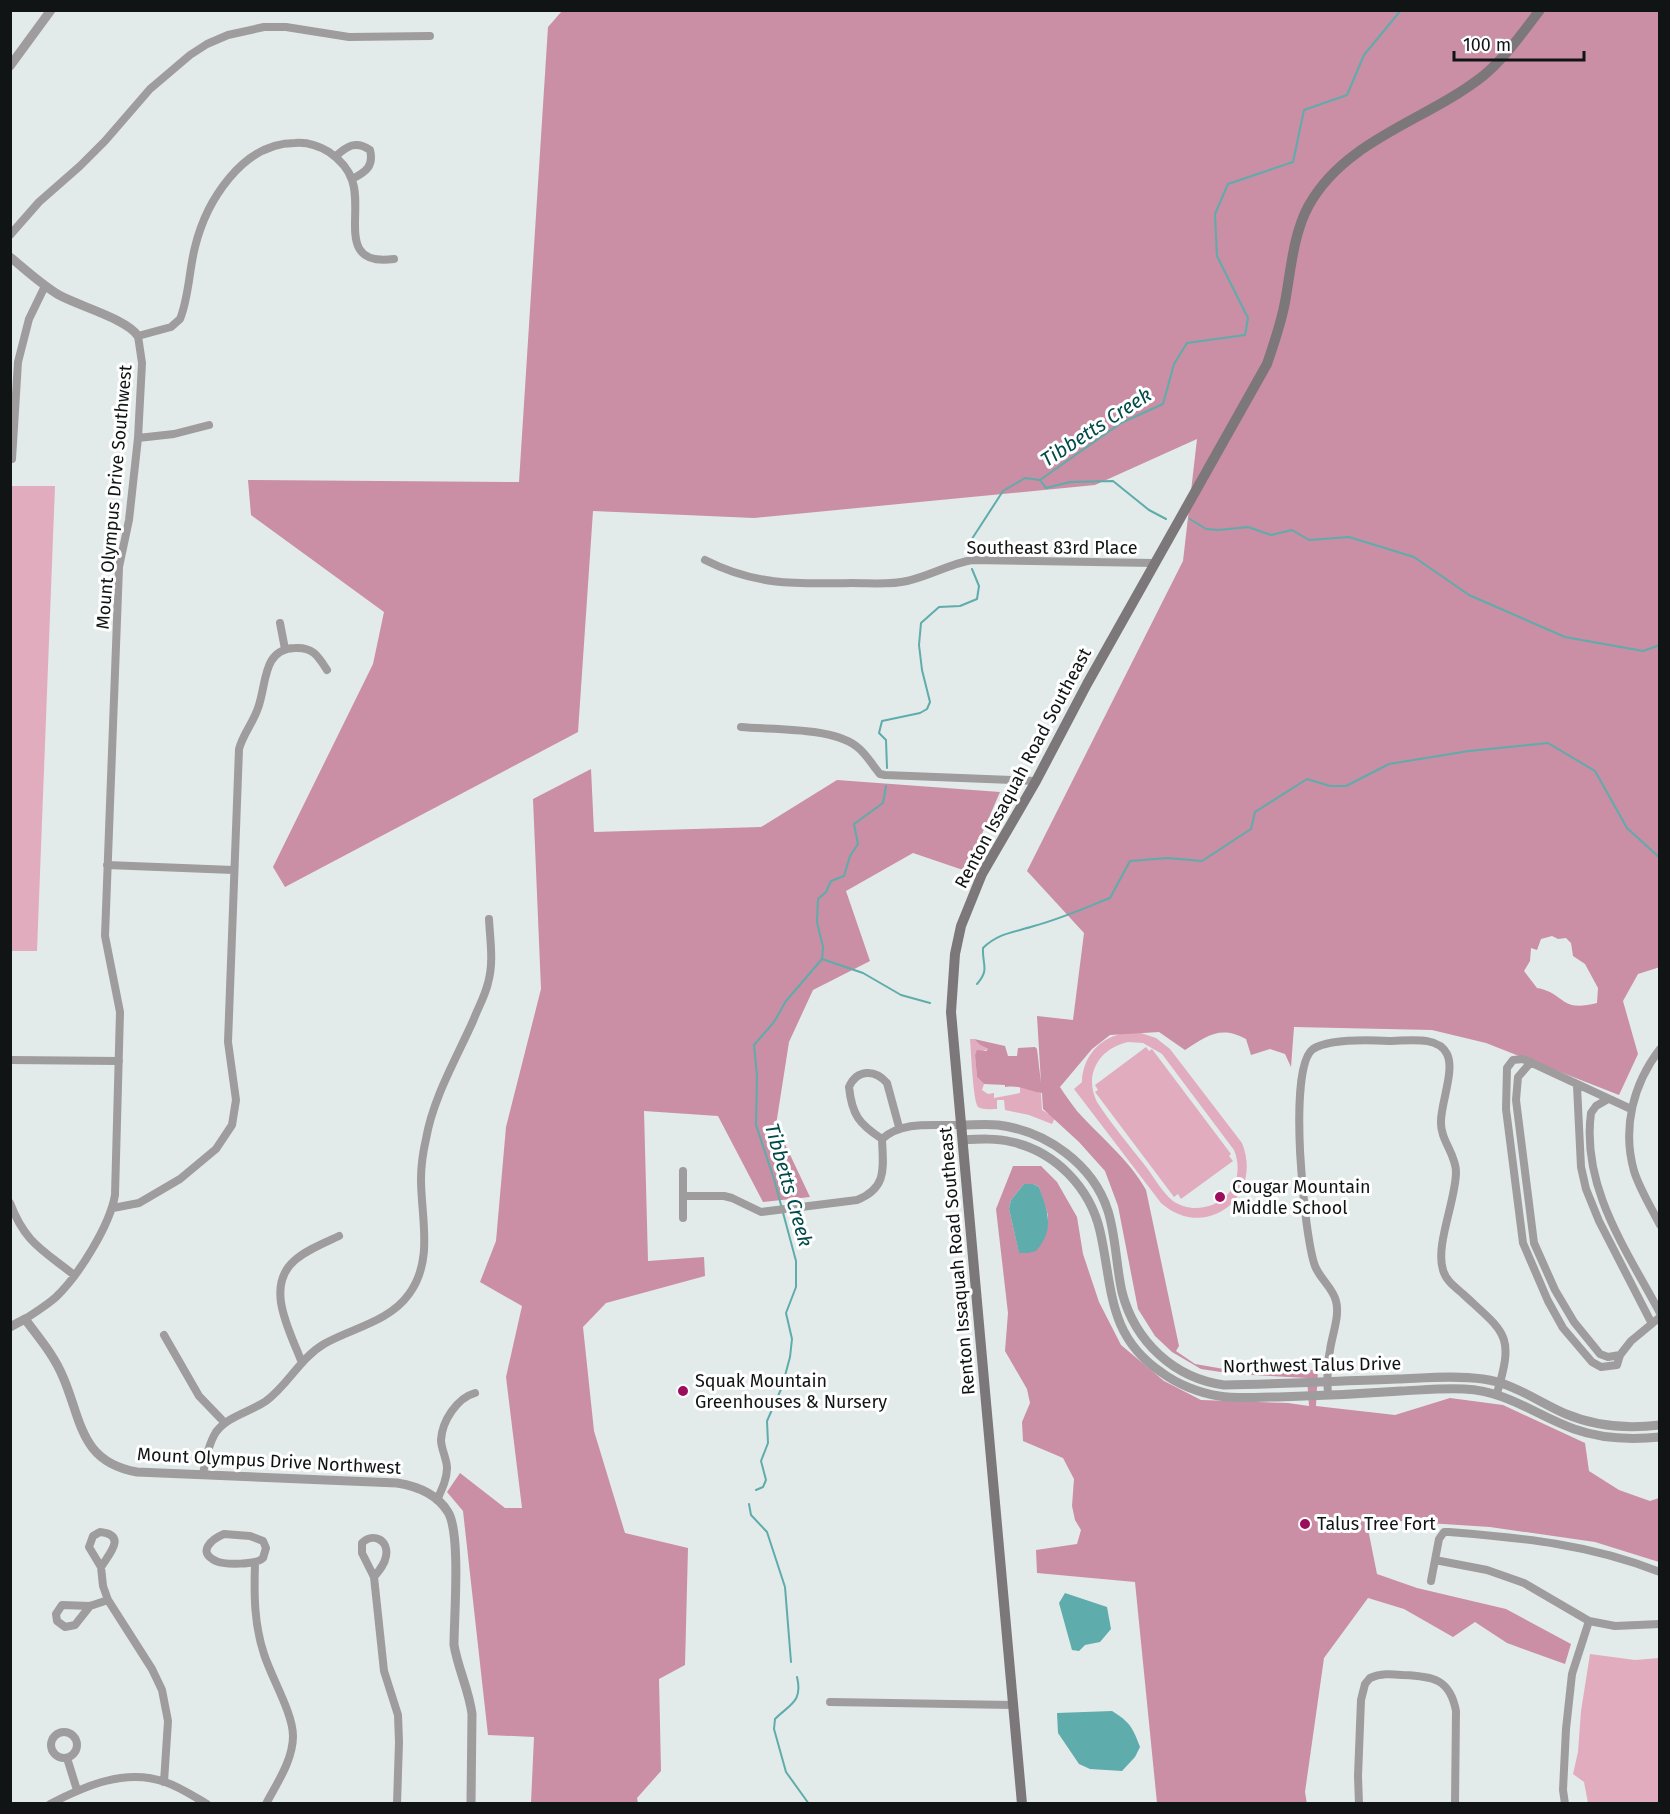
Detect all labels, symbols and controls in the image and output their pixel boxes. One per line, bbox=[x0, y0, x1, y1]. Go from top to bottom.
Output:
scale bar bbox=[1454, 24, 1584, 62]
text: 100 m bbox=[1463, 34, 1511, 56]
street label: Mount Olympus Drive Southwest bbox=[91, 363, 137, 630]
water label: Tibbetts Creek bbox=[1036, 382, 1156, 472]
street label: Southeast 83rd Place bbox=[967, 537, 1137, 559]
street label: Renton Issaquah Road Southeast bbox=[950, 644, 1096, 892]
water label: Tibbetts Creek bbox=[760, 1121, 818, 1250]
street label: Renton Issaquah Road Southeast bbox=[934, 1125, 980, 1396]
place label: Cougar Mountain Middle School bbox=[1232, 1176, 1371, 1219]
marker: Cougar Mountain Middle School bbox=[1213, 1190, 1227, 1204]
street label: Northwest Talus Drive bbox=[1223, 1352, 1401, 1378]
place label: Squak Mountain Greenhouses & Nursery bbox=[695, 1370, 887, 1413]
marker: Squak Mountain Greenhouses & Nursery bbox=[676, 1384, 690, 1398]
street label: Mount Olympus Drive Northwest bbox=[136, 1443, 402, 1479]
place label: Talus Tree Fort bbox=[1317, 1513, 1436, 1535]
marker: Talus Tree Fort bbox=[1298, 1517, 1312, 1531]

